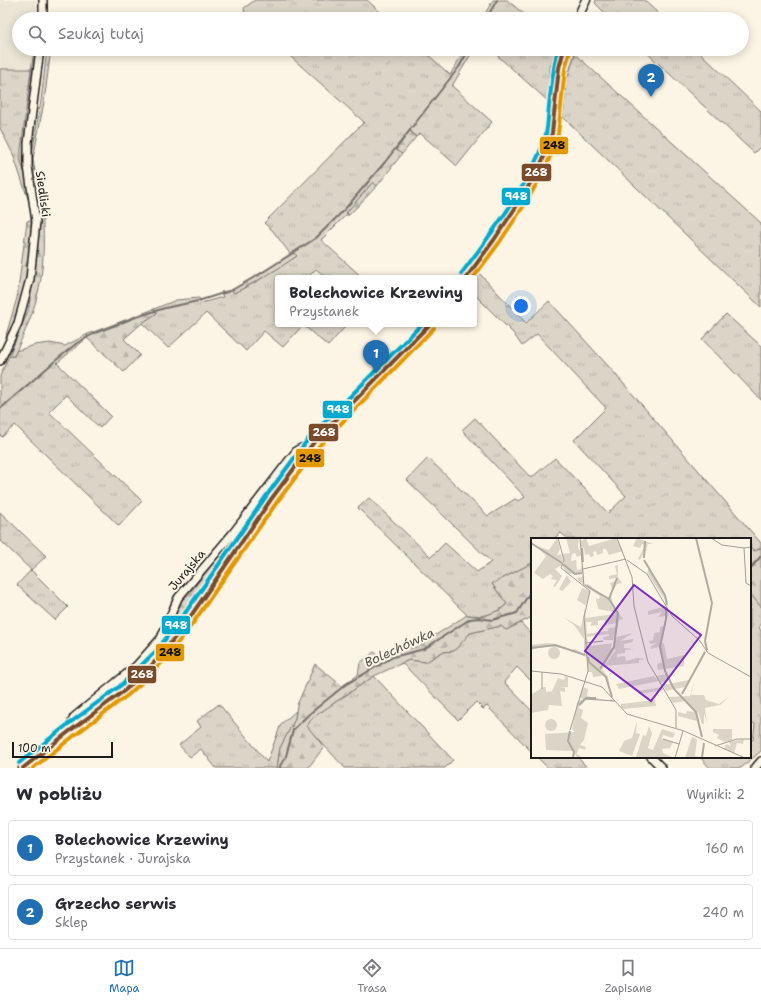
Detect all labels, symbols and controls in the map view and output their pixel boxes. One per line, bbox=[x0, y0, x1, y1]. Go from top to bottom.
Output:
search box bbox=[12, 12, 749, 56]
icon: search bbox=[26, 23, 48, 45]
text: Szukaj tutaj bbox=[58, 24, 144, 44]
pin: 2 bbox=[638, 64, 664, 97]
line badge: 248 bbox=[539, 136, 569, 155]
text: 248 bbox=[543, 138, 566, 153]
line badge: 268 bbox=[521, 163, 552, 182]
text: 268 bbox=[525, 165, 548, 180]
street label: Siedliski bbox=[32, 170, 54, 218]
line badge: 948 bbox=[501, 187, 531, 206]
text: 948 bbox=[505, 189, 528, 204]
popup bbox=[275, 275, 477, 327]
text: Bolechowice Krzewiny bbox=[289, 283, 463, 303]
your location bbox=[511, 296, 531, 316]
text: Przystanek bbox=[289, 303, 359, 320]
pin: 1 bbox=[363, 340, 389, 373]
line badge: 948 bbox=[322, 400, 353, 419]
text: 948 bbox=[327, 402, 350, 417]
line badge: 268 bbox=[308, 423, 339, 442]
text: 268 bbox=[313, 425, 336, 440]
line badge: 248 bbox=[295, 448, 325, 468]
text: 248 bbox=[299, 451, 322, 466]
inset map bbox=[531, 538, 751, 758]
street label: Jurajska bbox=[165, 546, 209, 594]
line badge: 948 bbox=[161, 615, 191, 635]
text: 948 bbox=[165, 618, 188, 633]
water label: Bolechówka bbox=[361, 624, 437, 671]
line badge: 248 bbox=[155, 643, 185, 662]
text: 248 bbox=[159, 645, 182, 660]
line badge: 268 bbox=[127, 665, 157, 684]
text: 268 bbox=[131, 667, 154, 682]
scale bar bbox=[12, 740, 113, 759]
text: 100 m bbox=[18, 741, 51, 756]
text: W pobliżu bbox=[16, 783, 102, 805]
text: Wyniki: 2 bbox=[686, 786, 745, 803]
text: Bolechowice Krzewiny bbox=[55, 830, 229, 850]
text: 1 bbox=[27, 840, 33, 857]
text: 160 m bbox=[706, 840, 744, 857]
text: Przystanek · Jurajska bbox=[55, 850, 191, 867]
text: Grzecho serwis bbox=[55, 894, 176, 914]
text: 2 bbox=[25, 904, 35, 921]
text: 240 m bbox=[702, 904, 744, 921]
text: Sklep bbox=[55, 914, 88, 931]
tab: Mapa bbox=[109, 957, 139, 996]
tab: Trasa bbox=[357, 957, 387, 996]
tab: Zapisane bbox=[605, 957, 652, 996]

